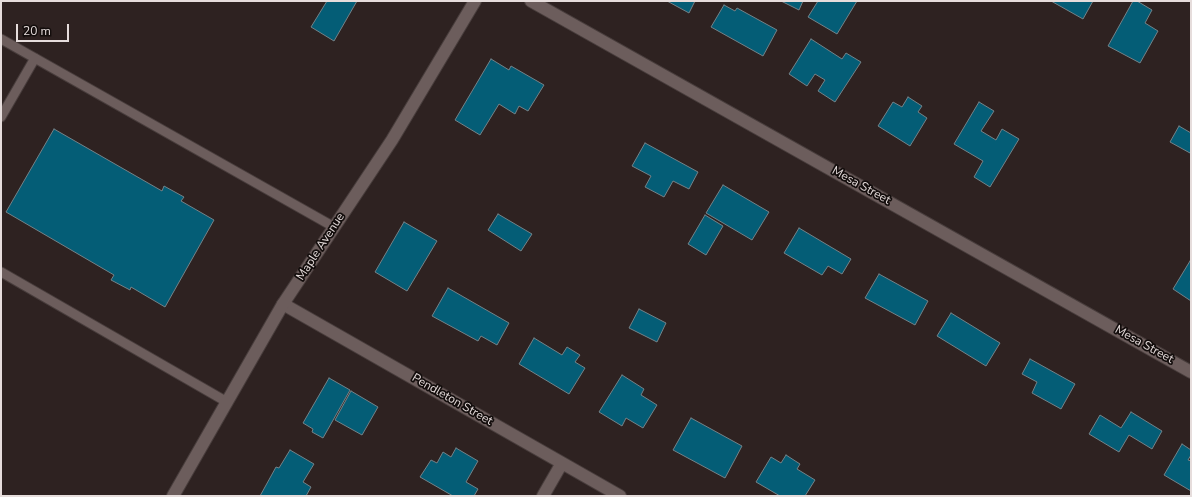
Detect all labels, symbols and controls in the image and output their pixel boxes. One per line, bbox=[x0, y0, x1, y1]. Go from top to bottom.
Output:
scale bar bbox=[18, 16, 71, 42]
text: 20 m bbox=[23, 23, 51, 39]
street label: Mesa Street bbox=[829, 164, 893, 208]
street label: Maple Avenue bbox=[294, 211, 348, 283]
street label: Mesa Street bbox=[1112, 323, 1176, 367]
street label: Pendleton Street bbox=[409, 371, 495, 429]

